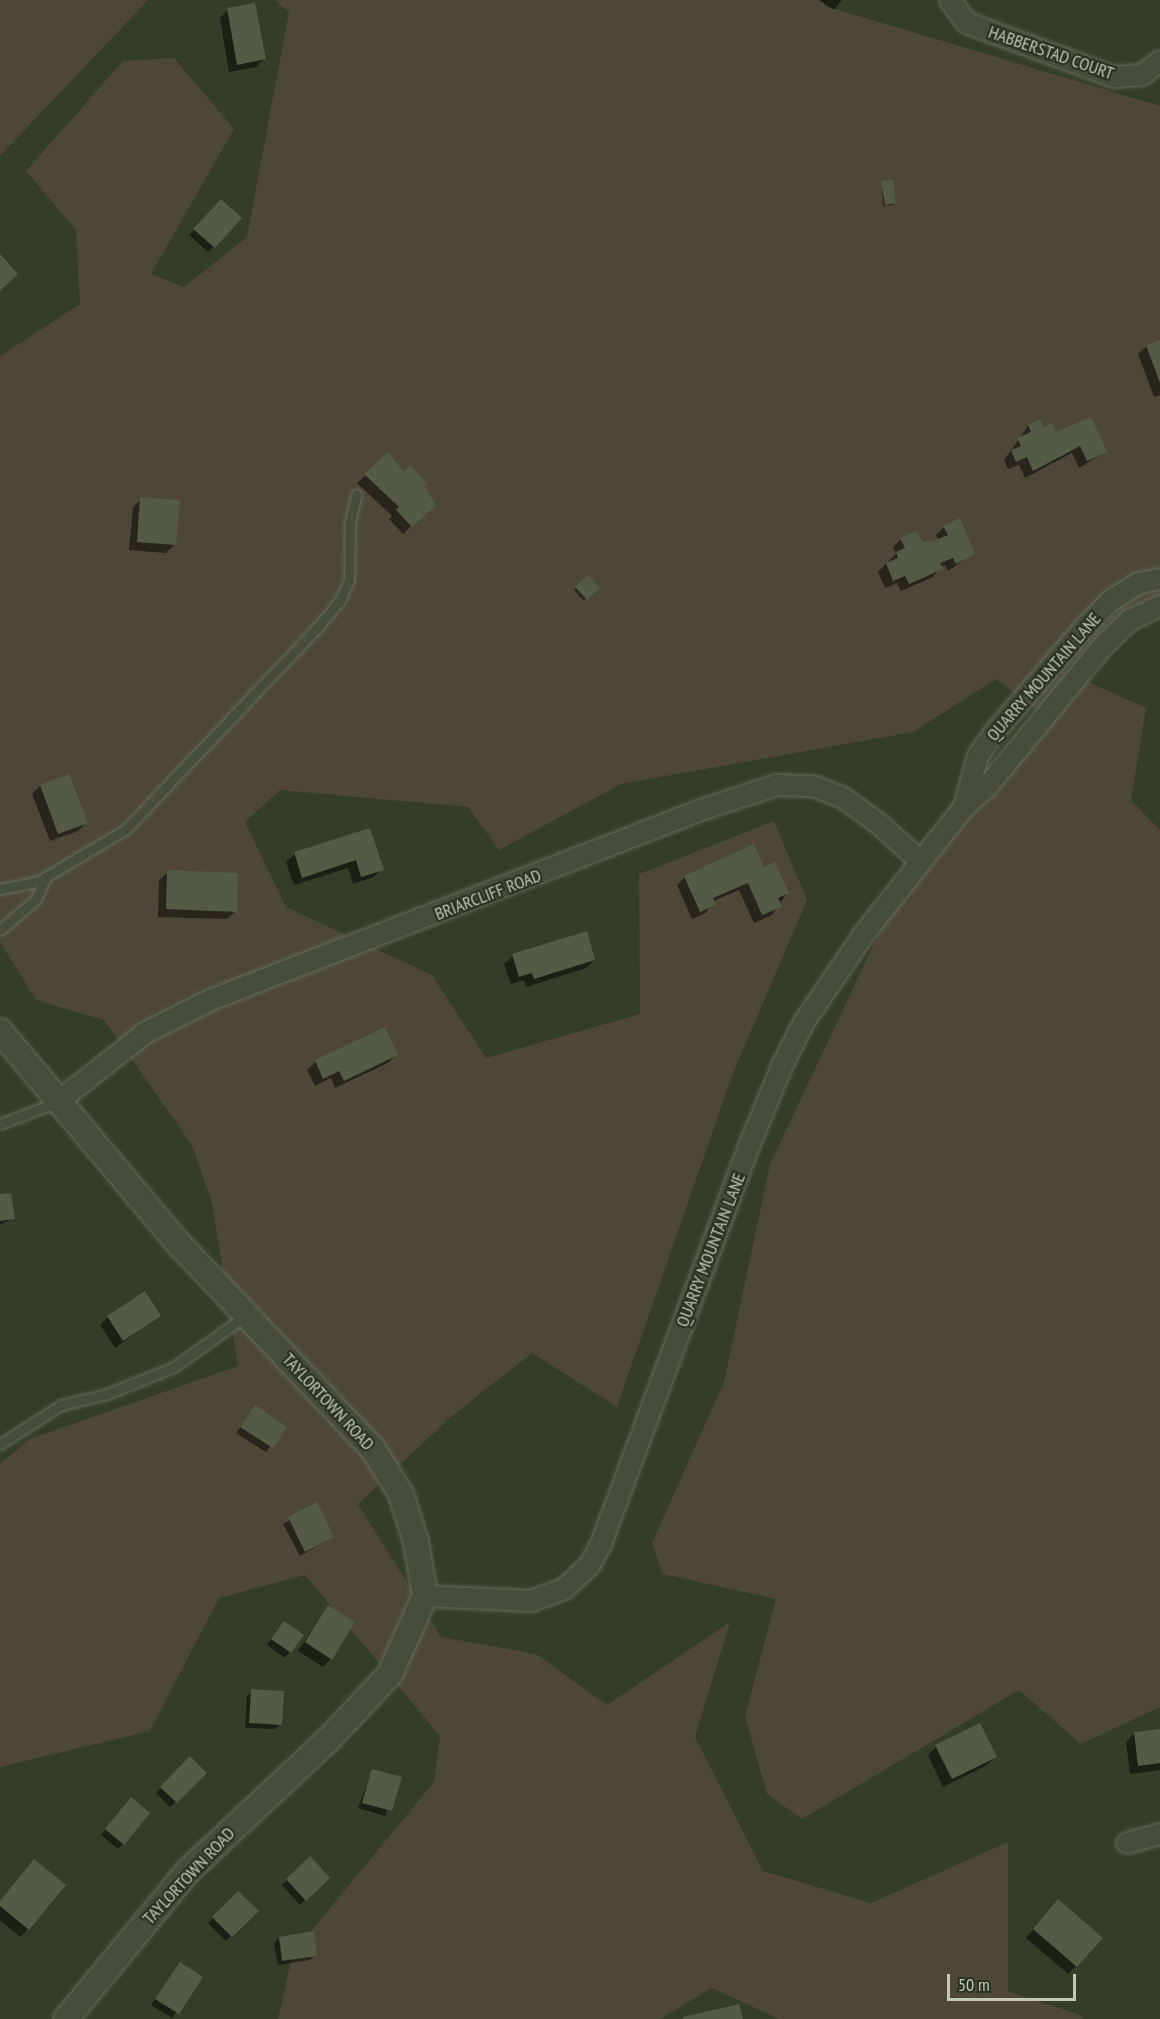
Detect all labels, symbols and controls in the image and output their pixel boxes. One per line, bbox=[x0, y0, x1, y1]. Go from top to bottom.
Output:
street label: HABBERSTAD COURT bbox=[986, 21, 1116, 85]
street label: QUARRY MOUNTAIN LANE bbox=[982, 608, 1106, 746]
street label: BRIARCLIFF ROAD bbox=[432, 865, 544, 925]
street label: QUARRY MOUNTAIN LANE bbox=[672, 1170, 750, 1330]
street label: TAYLORTOWN ROAD bbox=[277, 1349, 379, 1455]
street label: TAYLORTOWN ROAD bbox=[138, 1823, 240, 1929]
scale bar bbox=[950, 1962, 1079, 2000]
text: 50 m bbox=[958, 1973, 990, 1996]

